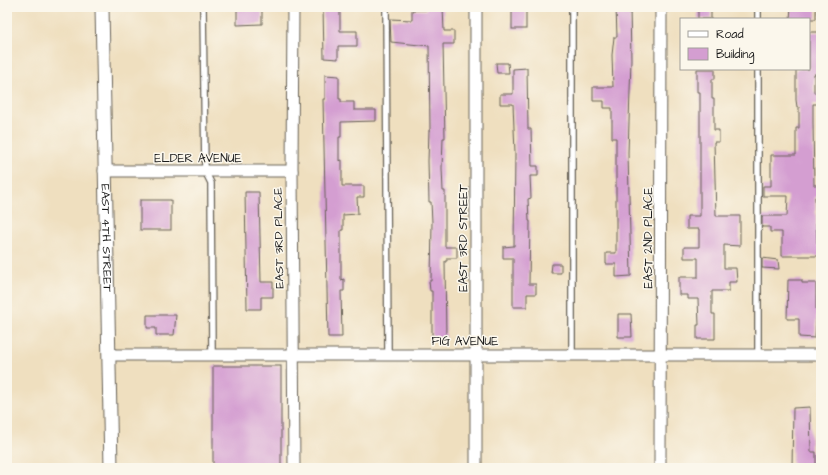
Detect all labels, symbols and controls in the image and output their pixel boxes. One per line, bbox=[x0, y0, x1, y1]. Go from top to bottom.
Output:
legend bbox=[680, 18, 810, 70]
text: Road bbox=[716, 26, 744, 43]
text: Building bbox=[716, 46, 754, 64]
street label: ELDER AVENUE bbox=[154, 150, 242, 167]
street label: EAST 4TH STREET bbox=[97, 184, 116, 293]
street label: EAST 3RD STREET bbox=[455, 184, 472, 292]
street label: EAST 3RD PLACE bbox=[270, 187, 288, 289]
street label: EAST 2ND PLACE bbox=[640, 187, 657, 289]
street label: FIG AVENUE bbox=[432, 333, 498, 350]

